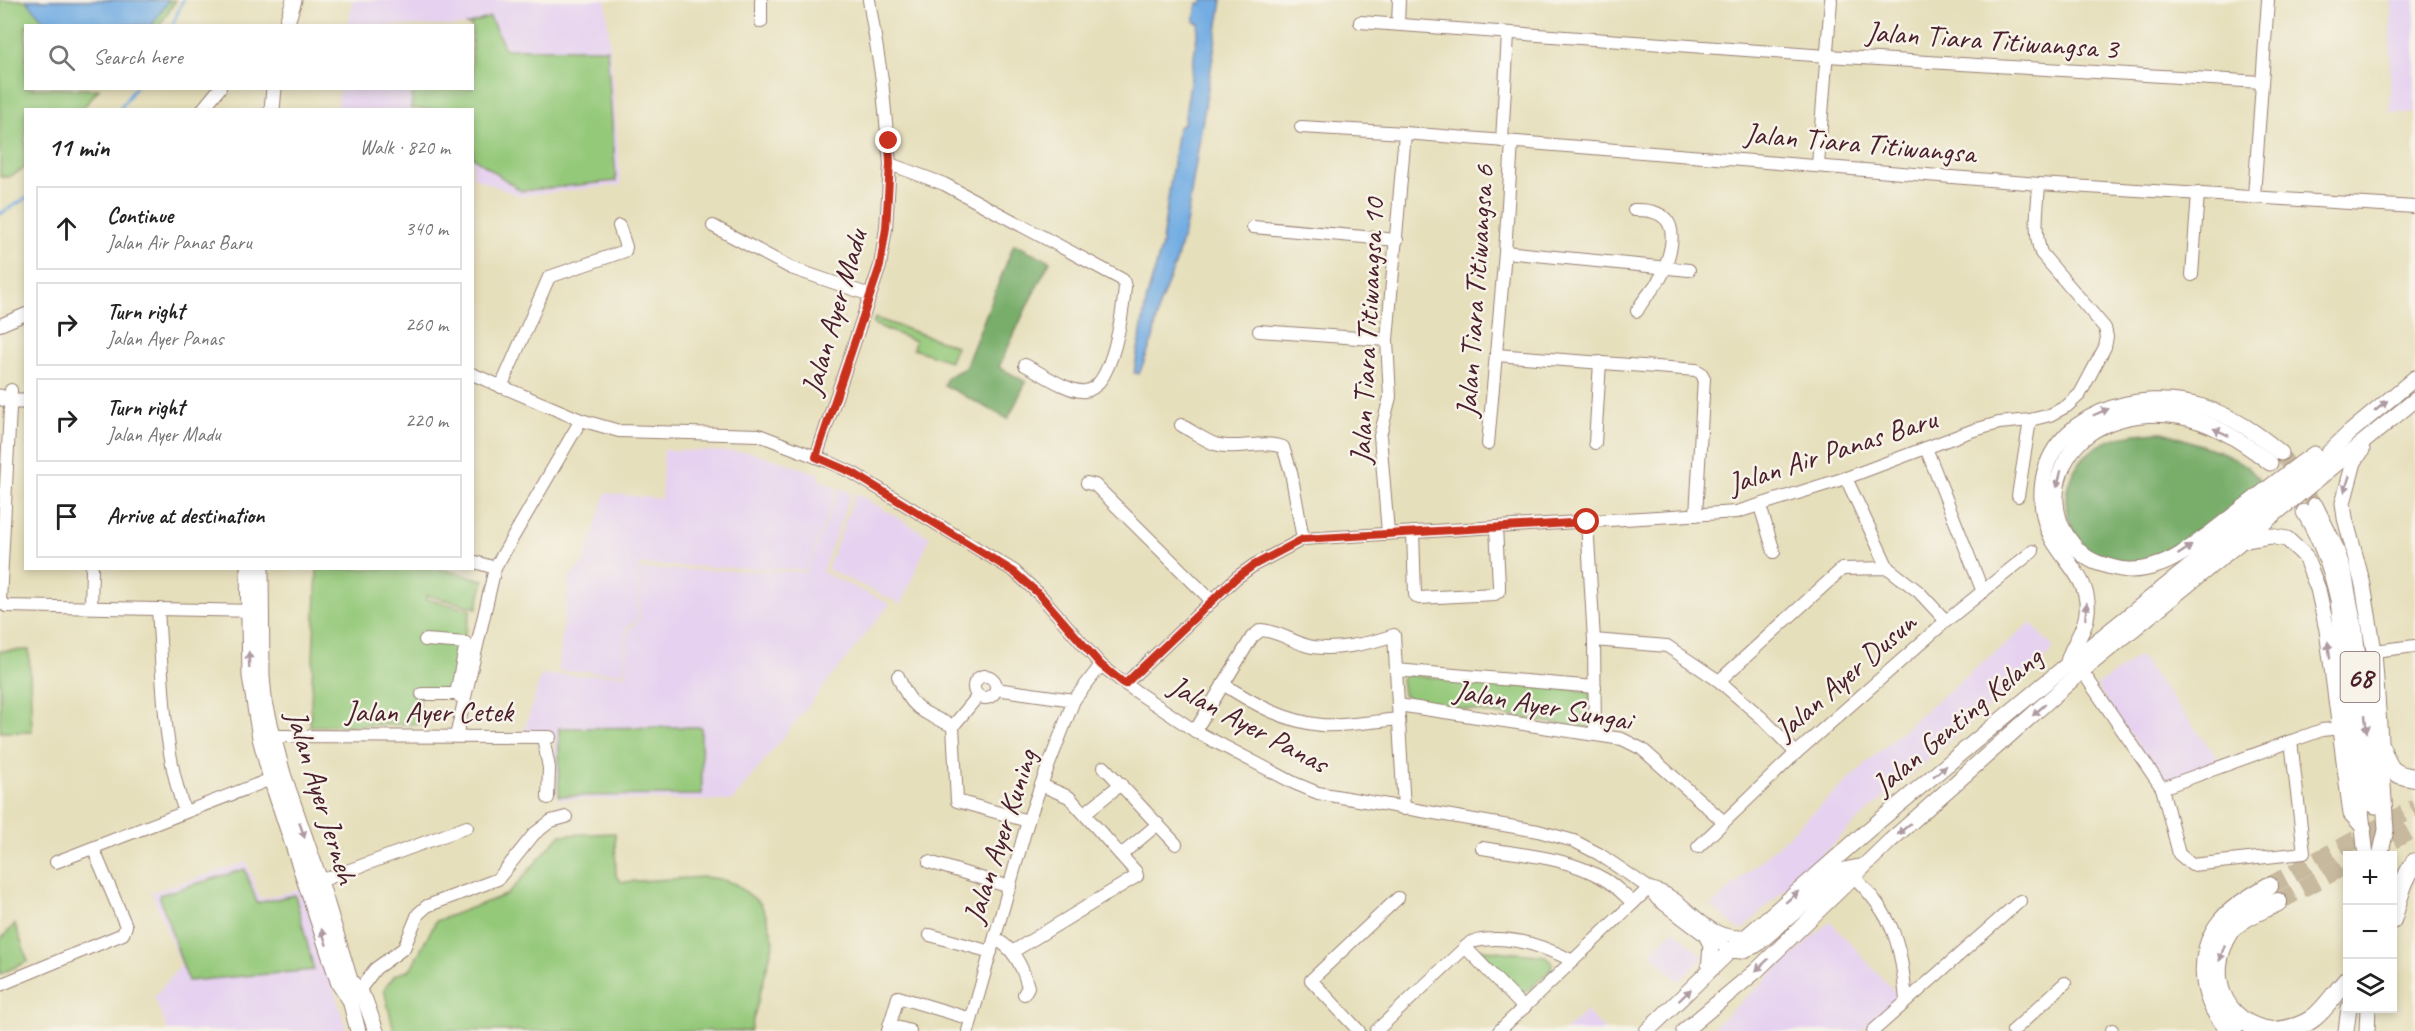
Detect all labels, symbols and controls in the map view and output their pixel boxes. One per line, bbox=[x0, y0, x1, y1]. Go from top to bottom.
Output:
street label: Jalan Tiara Titiwangsa 3 bbox=[1863, 12, 2122, 68]
search box bbox=[24, 24, 474, 90]
icon: search bbox=[45, 41, 78, 74]
text: Search here bbox=[93, 43, 183, 71]
street label: Jalan Tiara Titiwangsa bbox=[1741, 114, 1980, 172]
route end bbox=[875, 127, 901, 153]
text: 11 min bbox=[48, 131, 110, 164]
text: Walk · 820 m bbox=[360, 135, 450, 160]
street label: Jalan Tiara Titiwangsa 6 bbox=[1447, 162, 1503, 420]
street label: Jalan Tiara Titiwangsa 10 bbox=[1341, 195, 1393, 467]
text: Continue bbox=[107, 202, 173, 230]
icon: ahead bbox=[50, 212, 83, 245]
text: 340 m bbox=[405, 216, 448, 241]
street label: Jalan Ayer Madu bbox=[792, 223, 876, 401]
text: Jalan Air Panas Baru bbox=[107, 230, 252, 255]
text: Turn right bbox=[107, 298, 184, 326]
icon: right bbox=[50, 308, 83, 341]
text: 260 m bbox=[405, 312, 448, 337]
text: Jalan Ayer Panas bbox=[107, 326, 223, 351]
text: Turn right bbox=[107, 394, 184, 422]
street label: Jalan Air Panas Baru bbox=[1721, 399, 1943, 503]
one-way arrow bbox=[2374, 400, 2389, 413]
icon: right bbox=[50, 404, 83, 437]
one-way arrow bbox=[2092, 407, 2110, 416]
text: 220 m bbox=[405, 408, 448, 433]
text: Jalan Ayer Madu bbox=[107, 422, 221, 447]
one-way arrow bbox=[2212, 427, 2229, 436]
one-way arrow bbox=[2053, 470, 2063, 489]
one-way arrow bbox=[2342, 475, 2351, 493]
icon: arrive bbox=[50, 500, 83, 533]
text: Arrive at destination bbox=[107, 502, 264, 530]
route start bbox=[1573, 508, 1599, 534]
one-way arrow bbox=[2177, 544, 2193, 556]
one-way arrow bbox=[2082, 601, 2091, 620]
street label: Jalan Ayer Dusun bbox=[1765, 603, 1925, 749]
street label: Jalan Genting Kelang bbox=[1863, 637, 2052, 804]
one-way arrow bbox=[2325, 640, 2334, 659]
one-way arrow bbox=[245, 650, 254, 669]
road number: 68 bbox=[2340, 652, 2380, 702]
street label: Jalan Ayer Panas bbox=[1161, 665, 1337, 783]
street label: Jalan Ayer Sungai bbox=[1449, 670, 1638, 740]
street label: Jalan Ayer Cetek bbox=[343, 692, 515, 730]
one-way arrow bbox=[2031, 703, 2046, 717]
street label: Jalan Ayer Jerneh bbox=[277, 704, 367, 890]
one-way arrow bbox=[2361, 714, 2371, 733]
street label: Jalan Ayer Kuning bbox=[953, 743, 1046, 930]
one-way arrow bbox=[1933, 766, 1948, 778]
one-way arrow bbox=[297, 821, 307, 839]
one-way arrow bbox=[1897, 822, 1912, 835]
map controls bbox=[2343, 851, 2397, 1013]
button: + bbox=[2343, 851, 2397, 905]
one-way arrow bbox=[1784, 891, 1799, 904]
button: − bbox=[2343, 905, 2397, 959]
one-way arrow bbox=[319, 928, 328, 946]
one-way arrow bbox=[2216, 944, 2226, 962]
one-way arrow bbox=[1756, 958, 1770, 972]
button: layers bbox=[2343, 959, 2397, 1013]
one-way arrow bbox=[1677, 988, 1692, 1002]

